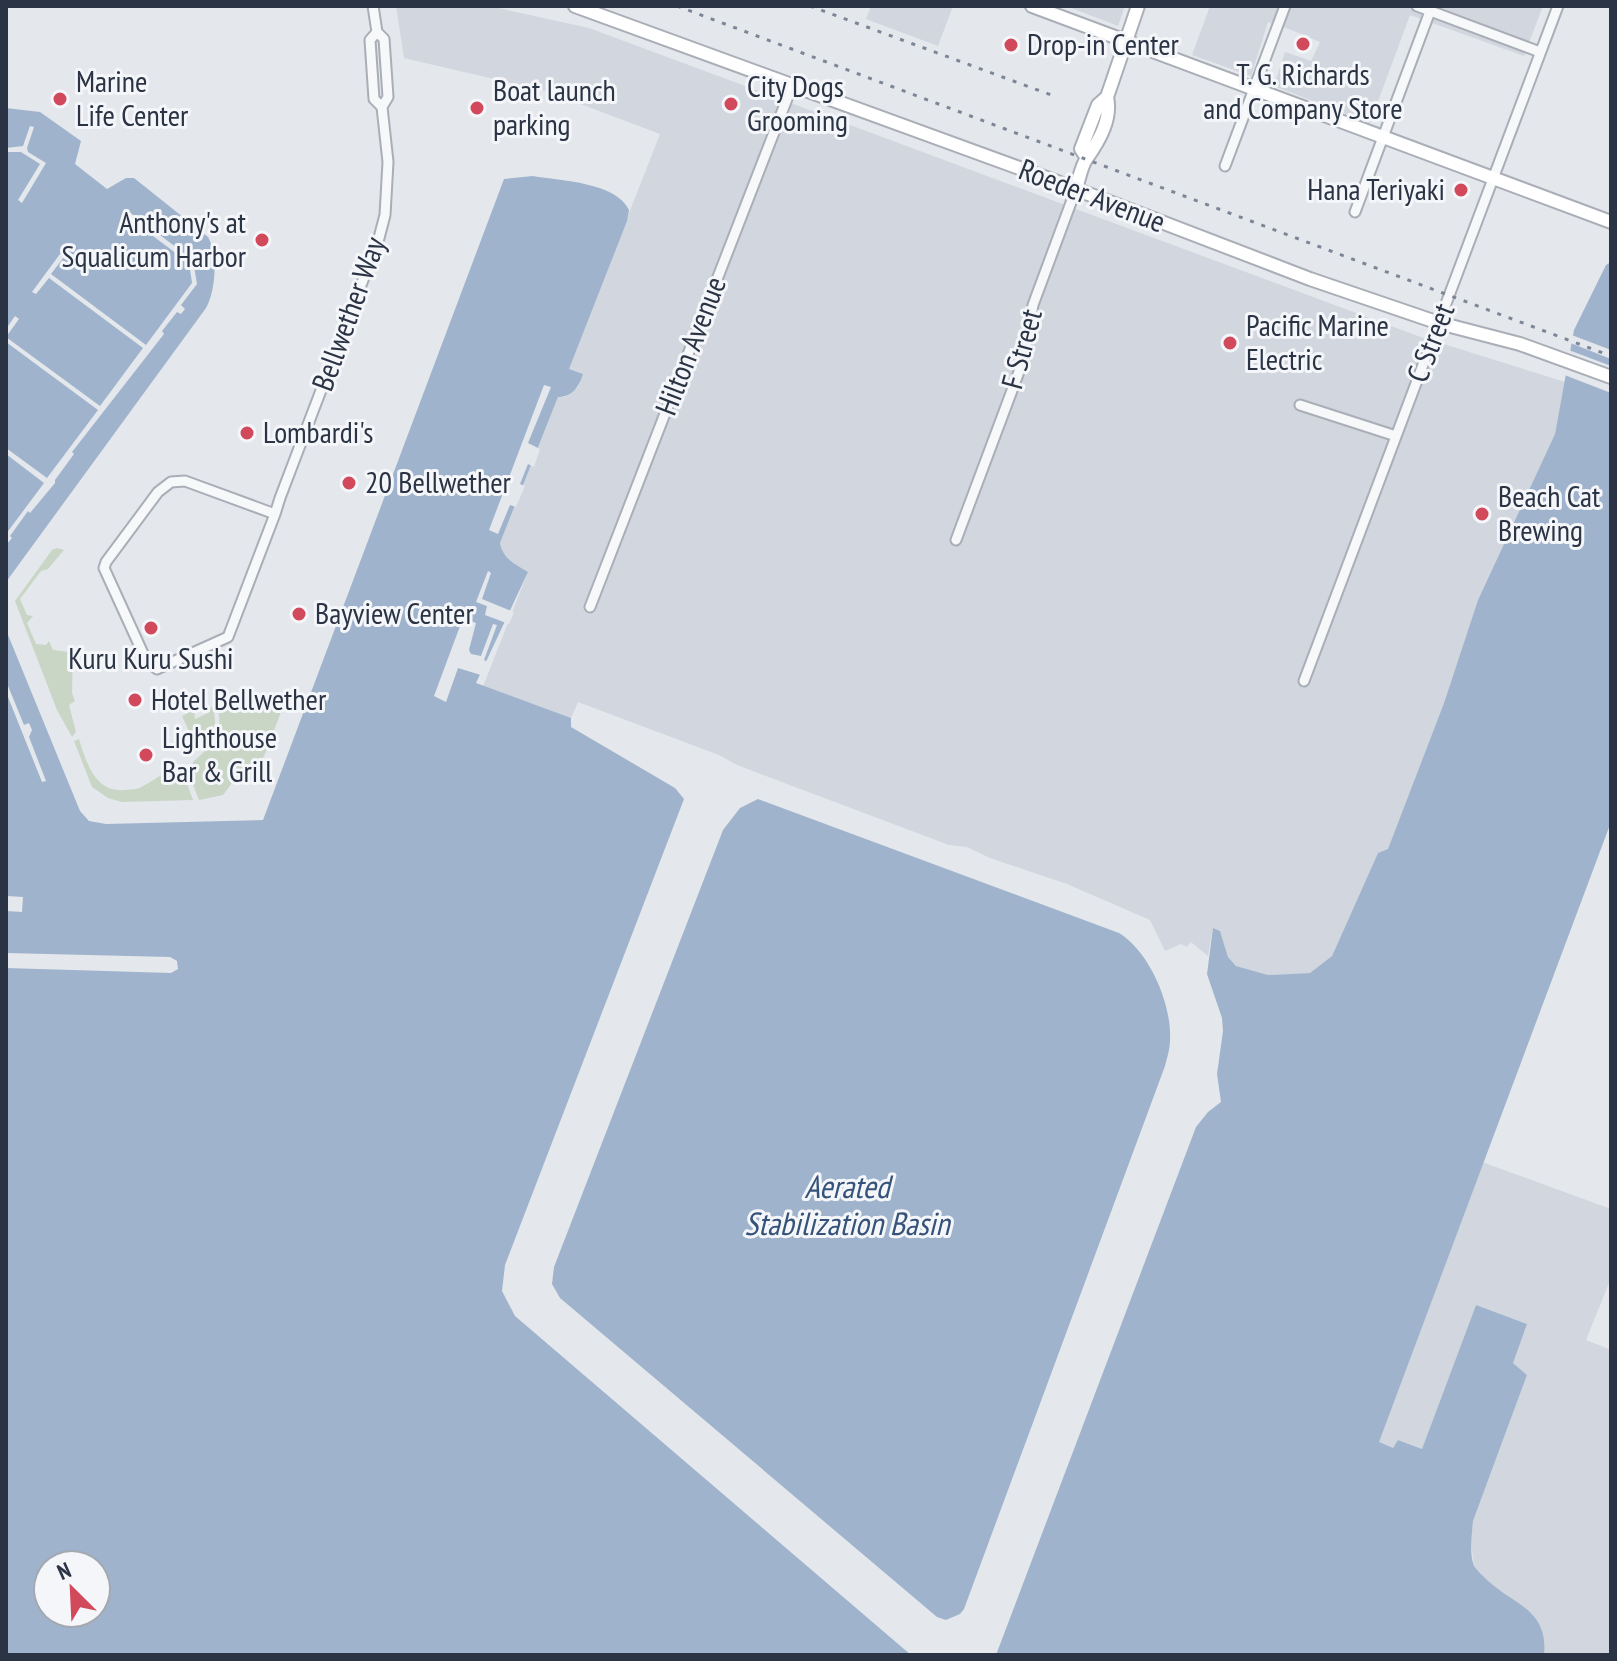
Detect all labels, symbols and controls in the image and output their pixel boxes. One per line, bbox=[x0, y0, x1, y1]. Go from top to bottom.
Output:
place label: Drop-in Center bbox=[1027, 24, 1180, 63]
marker: T. G. Richards and Company Store bbox=[1294, 35, 1312, 53]
marker: Drop-in Center bbox=[1002, 36, 1020, 54]
place label: T. G. Richards and Company Store bbox=[1203, 54, 1403, 127]
place label: Marine Life Center bbox=[76, 61, 189, 134]
place label: City Dogs Grooming bbox=[747, 66, 848, 139]
place label: Boat launch parking bbox=[493, 70, 616, 143]
marker: Marine Life Center bbox=[51, 90, 69, 108]
marker: City Dogs Grooming bbox=[722, 95, 740, 113]
marker: Boat launch parking bbox=[468, 99, 486, 117]
street label: Roeder Avenue bbox=[1014, 149, 1171, 240]
place label: Hana Teriyaki bbox=[1307, 169, 1445, 208]
marker: Hana Teriyaki bbox=[1452, 181, 1470, 199]
place label: Anthony's at Squalicum Harbor bbox=[62, 202, 247, 275]
marker: Anthony's at Squalicum Harbor bbox=[253, 231, 271, 249]
street label: Bellwether Way bbox=[302, 231, 394, 396]
street label: Hilton Avenue bbox=[645, 271, 734, 420]
street label: C Street bbox=[1397, 297, 1463, 387]
street label: F Street bbox=[991, 304, 1050, 393]
place label: Pacific Marine Electric bbox=[1246, 305, 1389, 378]
marker: Pacific Marine Electric bbox=[1221, 334, 1239, 352]
place label: Lombardi's bbox=[263, 412, 373, 451]
marker: Lombardi's bbox=[238, 424, 256, 442]
place label: 20 Bellwether bbox=[365, 462, 512, 501]
marker: 20 Bellwether bbox=[340, 474, 358, 492]
place label: Beach Cat Brewing bbox=[1498, 476, 1601, 549]
marker: Beach Cat Brewing bbox=[1473, 505, 1491, 523]
place label: Bayview Center bbox=[315, 593, 474, 632]
marker: Bayview Center bbox=[290, 605, 308, 623]
marker: Kuru Kuru Sushi bbox=[142, 619, 160, 637]
place label: Kuru Kuru Sushi bbox=[68, 638, 234, 677]
place label: Hotel Bellwether bbox=[151, 679, 327, 718]
marker: Hotel Bellwether bbox=[126, 691, 144, 709]
place label: Lighthouse Bar & Grill bbox=[162, 717, 277, 790]
marker: Lighthouse Bar & Grill bbox=[137, 746, 155, 764]
water label: Aerated Stabilization Basin bbox=[745, 1165, 951, 1244]
north arrow bbox=[32, 1549, 112, 1629]
text: N bbox=[53, 1556, 75, 1586]

